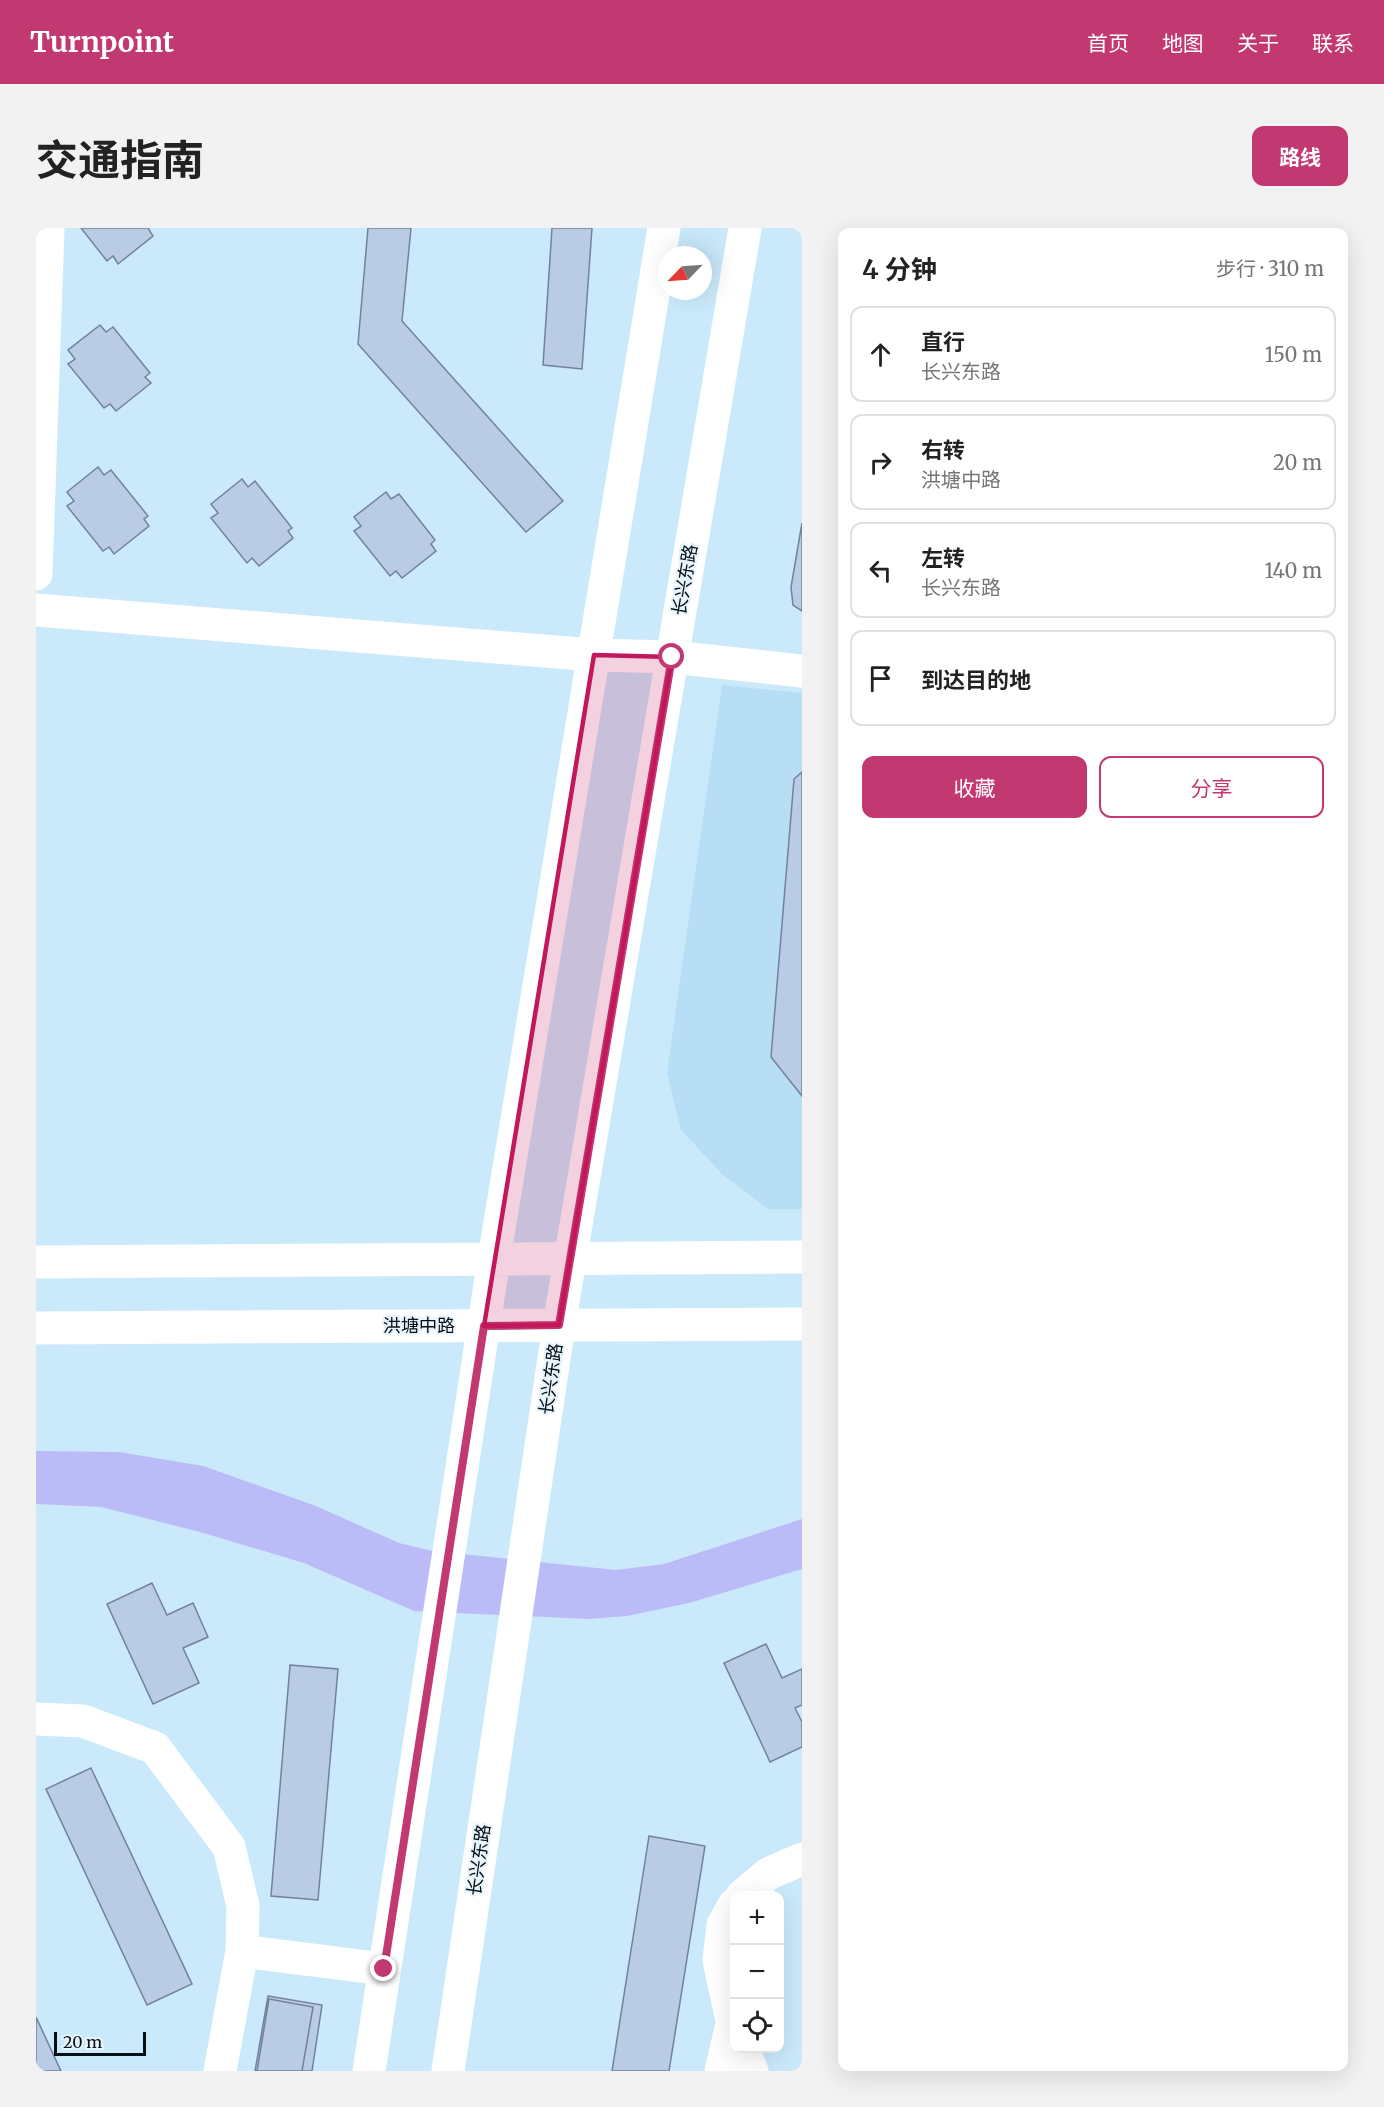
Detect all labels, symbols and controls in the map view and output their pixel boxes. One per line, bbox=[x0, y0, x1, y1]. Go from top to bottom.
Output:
text: Turnpoint bbox=[30, 24, 174, 60]
text: 首页 bbox=[1087, 30, 1129, 57]
text: 地图 bbox=[1162, 30, 1204, 57]
text: 关于 bbox=[1237, 30, 1279, 57]
text: 联系 bbox=[1312, 30, 1354, 57]
button: 路线 bbox=[1252, 126, 1348, 186]
text: 交通指南 bbox=[36, 134, 204, 186]
north arrow bbox=[658, 246, 712, 300]
text: 4 分钟 bbox=[862, 253, 937, 286]
text: 步行 · 310 m bbox=[1216, 256, 1324, 281]
text: 直行 bbox=[921, 328, 965, 356]
icon: ahead bbox=[864, 338, 897, 371]
text: 150 m bbox=[1265, 342, 1322, 367]
text: 长兴东路 bbox=[921, 359, 1001, 384]
text: 右转 bbox=[921, 436, 965, 464]
icon: right bbox=[864, 446, 897, 479]
text: 20 m bbox=[1273, 450, 1322, 475]
text: 洪塘中路 bbox=[921, 467, 1001, 492]
street label: 长兴东路 bbox=[667, 542, 702, 617]
text: 左转 bbox=[921, 544, 965, 572]
icon: left bbox=[864, 554, 897, 587]
text: 140 m bbox=[1265, 558, 1322, 583]
text: 长兴东路 bbox=[921, 575, 1001, 600]
route start bbox=[658, 643, 684, 669]
icon: arrive bbox=[864, 662, 897, 695]
text: 到达目的地 bbox=[921, 666, 1031, 694]
button: 收藏 bbox=[862, 756, 1087, 818]
button: 分享 bbox=[1099, 756, 1324, 818]
street label: 洪塘中路 bbox=[383, 1314, 455, 1337]
street label: 长兴东路 bbox=[534, 1342, 567, 1416]
street label: 长兴东路 bbox=[462, 1823, 495, 1897]
map controls bbox=[730, 1891, 784, 2053]
button: + bbox=[730, 1891, 784, 1945]
button: − bbox=[730, 1945, 784, 1999]
route end bbox=[370, 1955, 396, 1981]
button: locate bbox=[730, 1999, 784, 2053]
scale bar bbox=[54, 2029, 146, 2056]
text: 20 m bbox=[63, 2032, 102, 2052]

